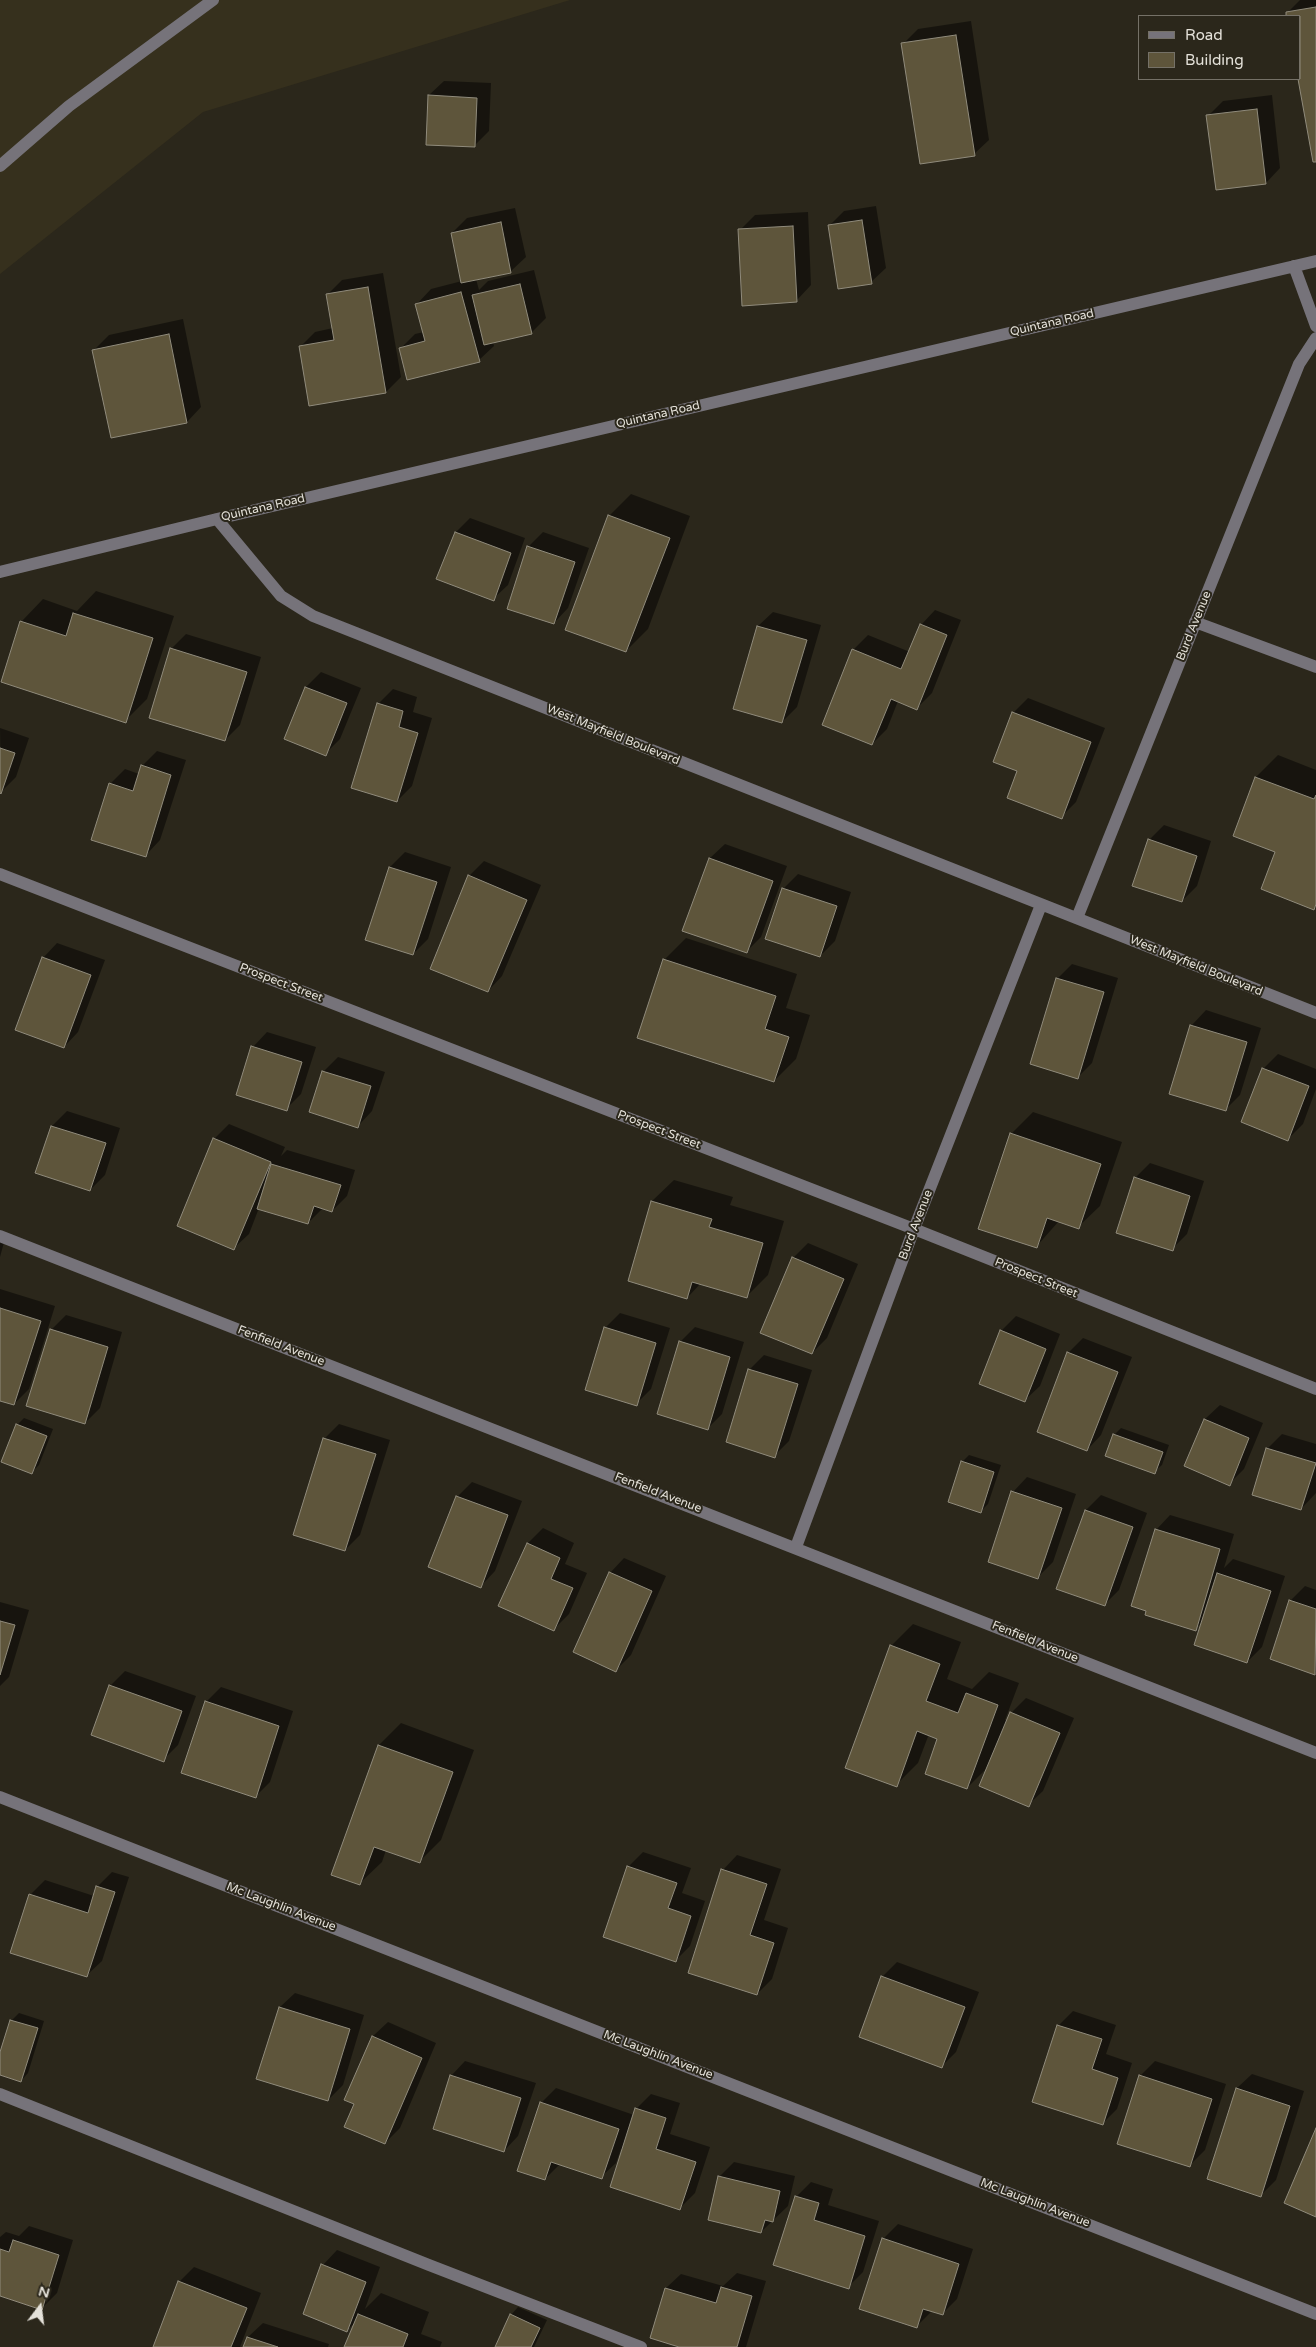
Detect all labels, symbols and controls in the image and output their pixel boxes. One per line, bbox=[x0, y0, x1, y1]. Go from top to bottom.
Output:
legend bbox=[1138, 15, 1301, 80]
text: Road bbox=[1185, 26, 1223, 44]
text: Building bbox=[1185, 51, 1244, 69]
street label: Quintana Road bbox=[1009, 306, 1095, 340]
street label: Quintana Road bbox=[615, 398, 701, 432]
street label: Quintana Road bbox=[220, 491, 306, 525]
street label: Burd Avenue bbox=[1174, 589, 1214, 663]
street label: West Mayfield Boulevard bbox=[544, 702, 682, 768]
street label: West Mayfield Boulevard bbox=[1127, 933, 1265, 999]
street label: Prospect Street bbox=[237, 960, 325, 1006]
street label: Prospect Street bbox=[615, 1107, 703, 1153]
street label: Burd Avenue bbox=[896, 1188, 936, 1262]
street label: Prospect Street bbox=[992, 1255, 1080, 1301]
street label: Fenfield Avenue bbox=[236, 1323, 326, 1369]
street label: Fenfield Avenue bbox=[613, 1470, 703, 1516]
street label: Fenfield Avenue bbox=[990, 1618, 1080, 1666]
street label: Mc Laughlin Avenue bbox=[224, 1879, 338, 1935]
street label: Mc Laughlin Avenue bbox=[601, 2027, 715, 2083]
street label: Mc Laughlin Avenue bbox=[978, 2175, 1092, 2231]
north arrow bbox=[15, 2282, 65, 2332]
text: N bbox=[36, 2282, 52, 2302]

